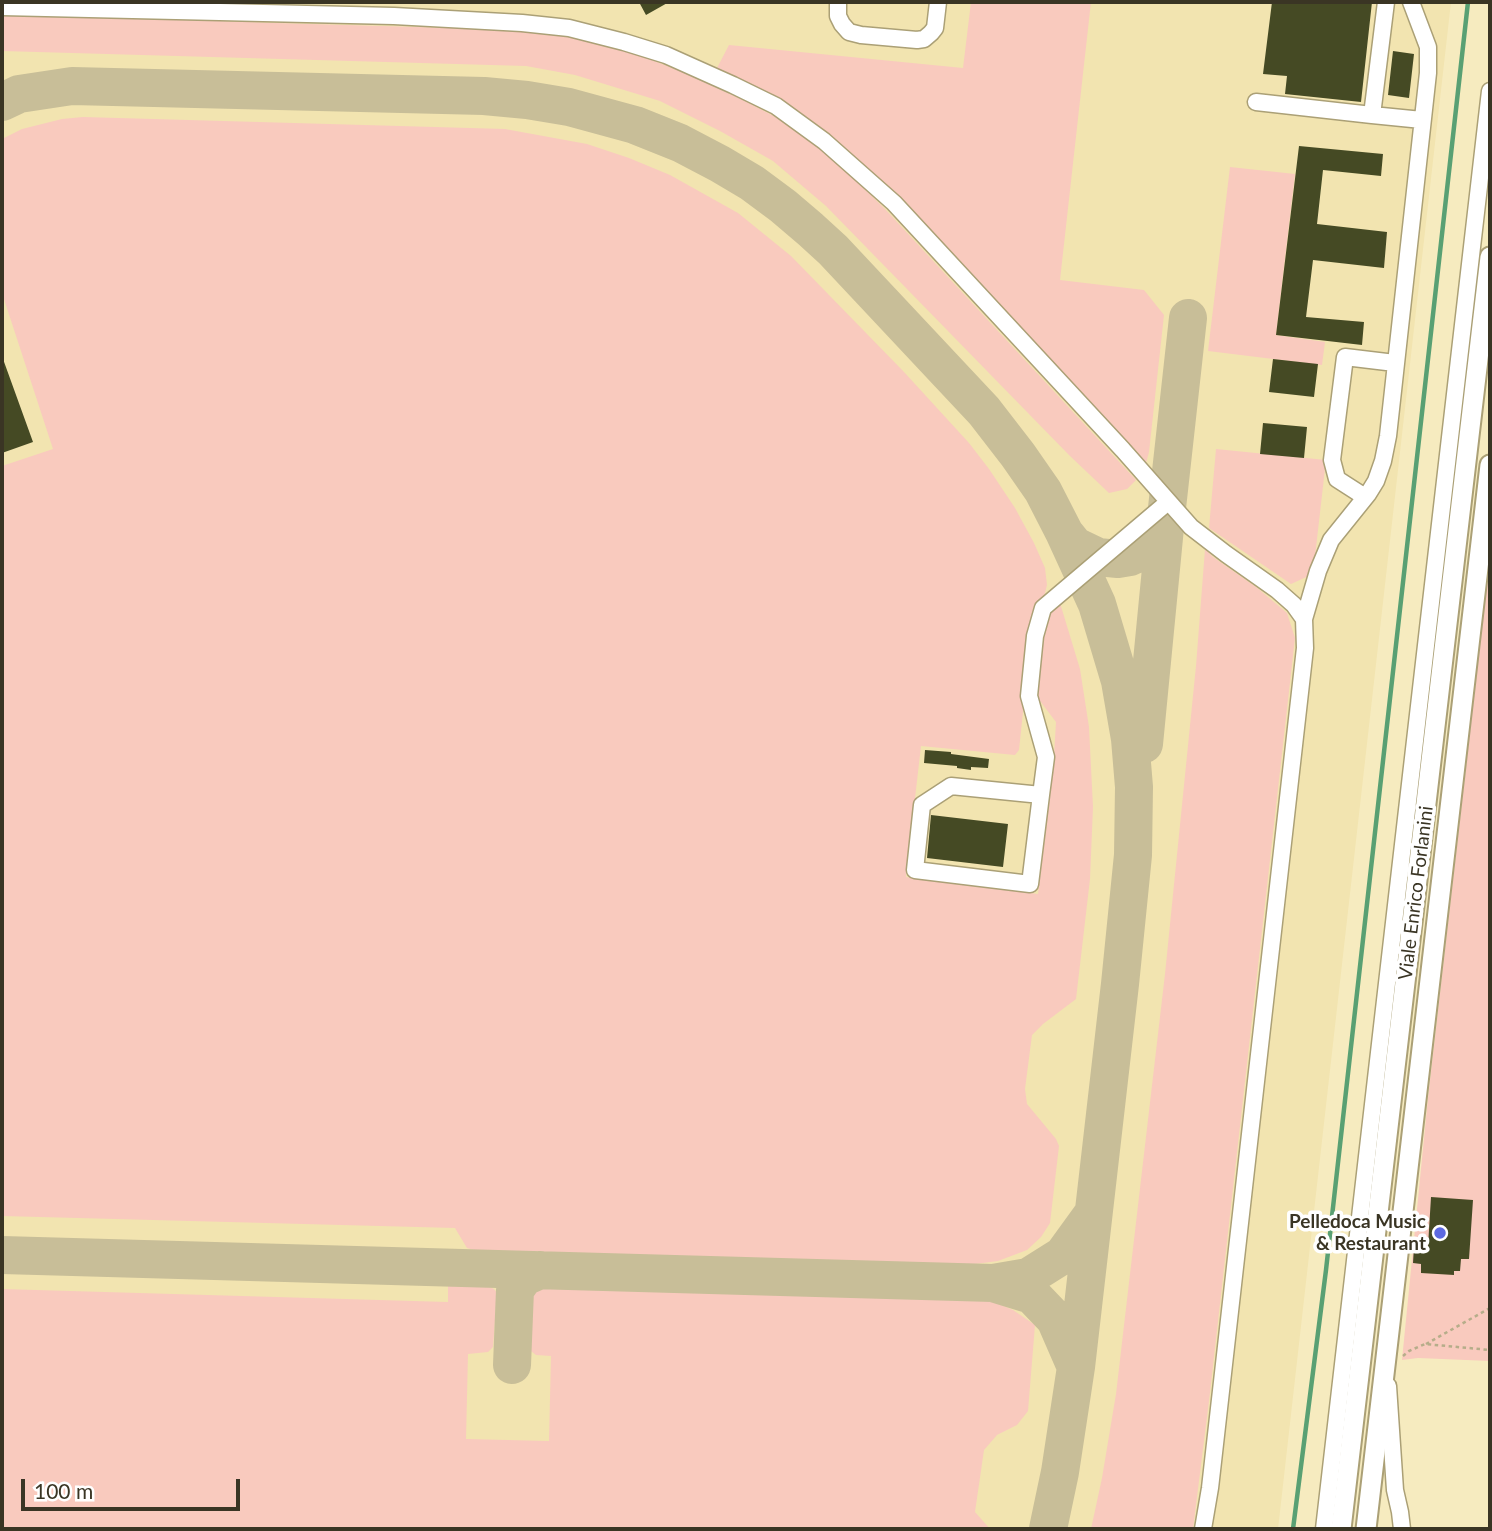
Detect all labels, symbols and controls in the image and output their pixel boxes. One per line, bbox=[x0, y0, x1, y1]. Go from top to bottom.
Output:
street label: Viale Enrico Forlanini bbox=[1394, 805, 1438, 981]
place label: Pelledoca Music & Restaurant bbox=[1289, 1211, 1426, 1255]
marker: Pelledoca Music & Restaurant bbox=[1432, 1225, 1448, 1241]
scale bar bbox=[24, 1464, 243, 1508]
text: 100 m bbox=[34, 1478, 93, 1503]

